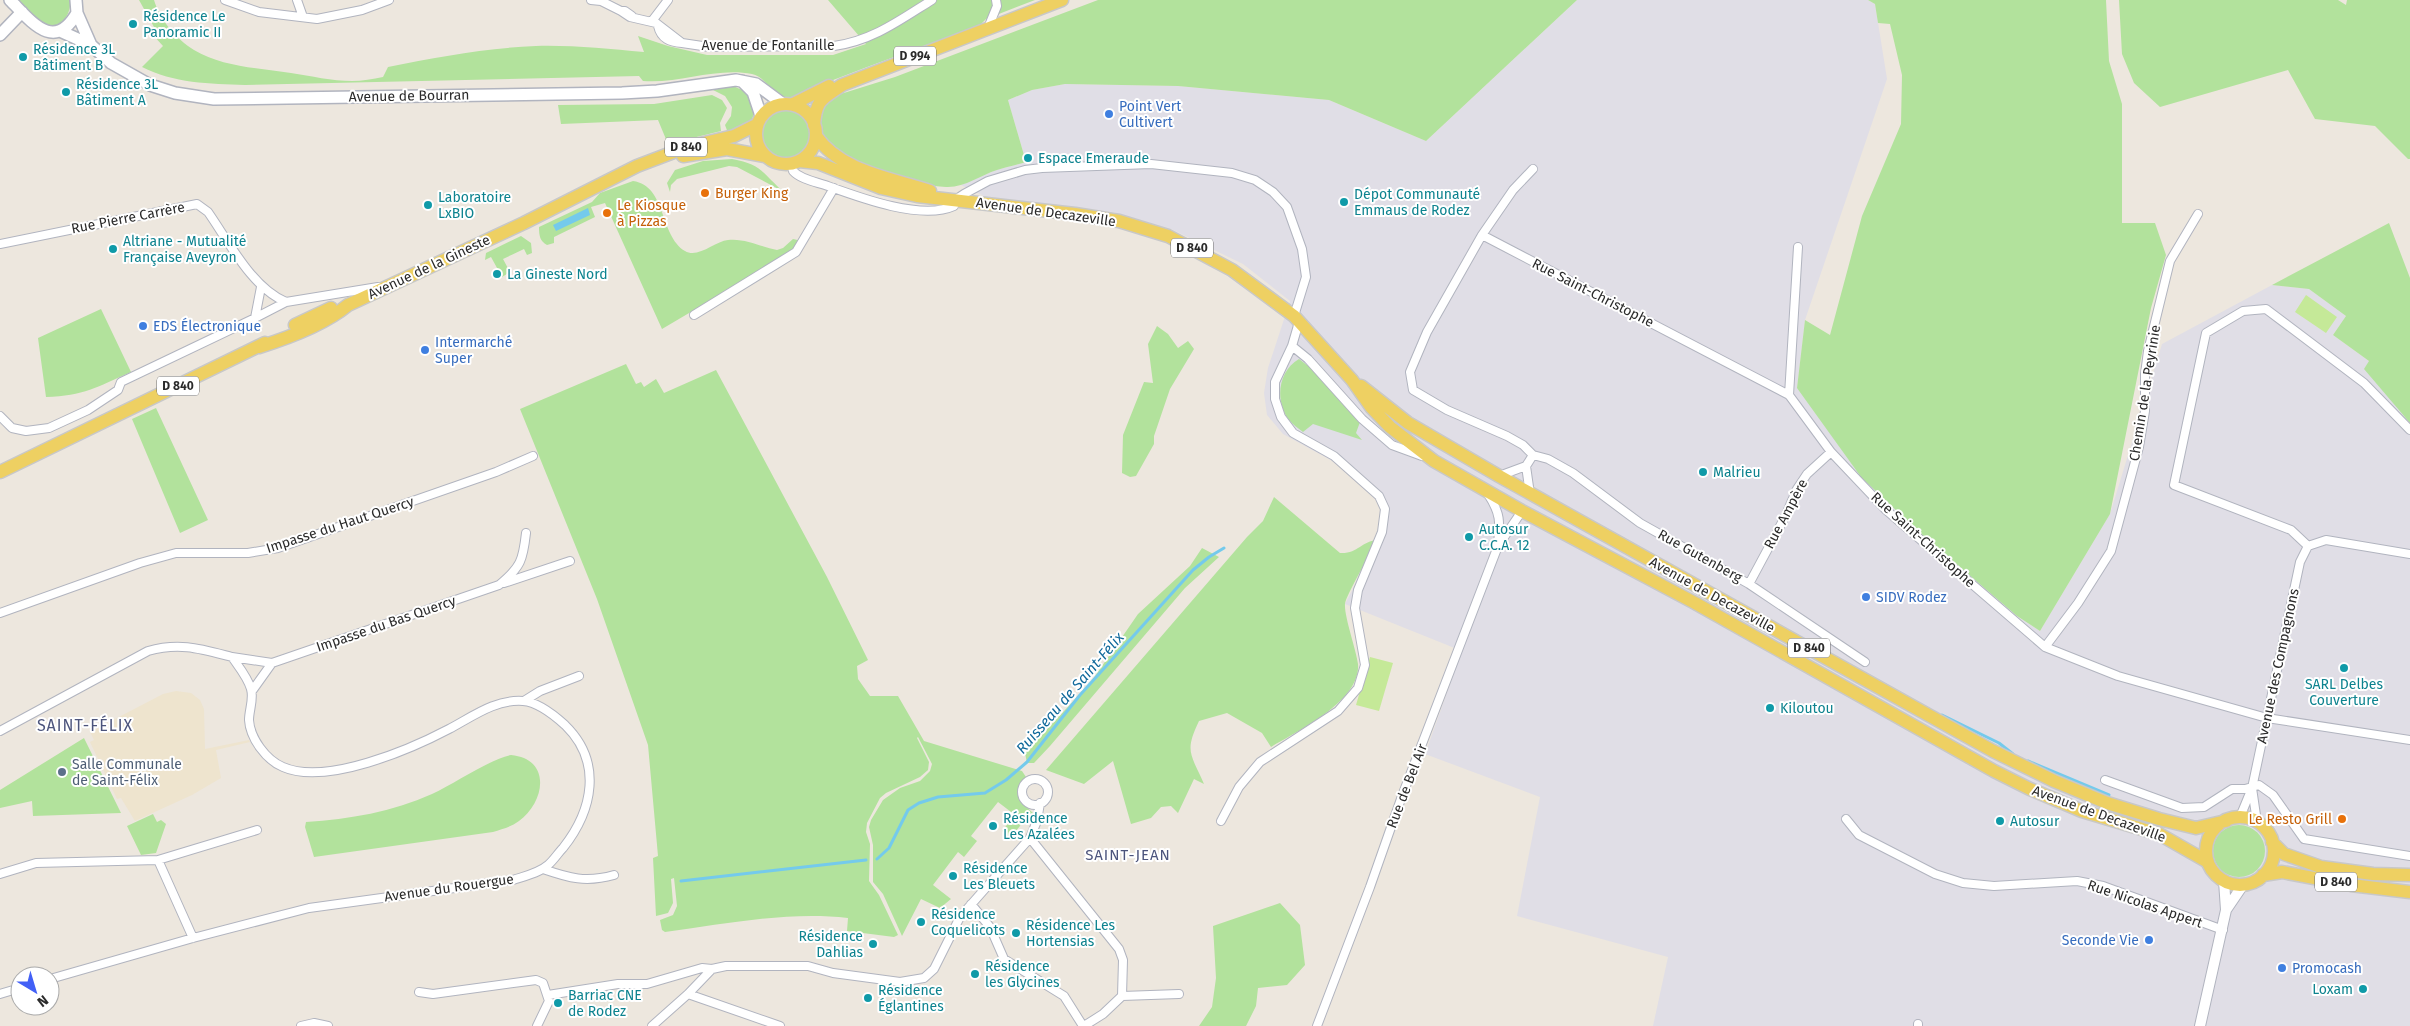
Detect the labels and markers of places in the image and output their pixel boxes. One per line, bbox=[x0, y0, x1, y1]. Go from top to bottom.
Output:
place label: Résidence Le Panoramic II bbox=[143, 8, 226, 41]
marker: Résidence Le Panoramic II bbox=[127, 18, 139, 30]
place label: Résidence 3L Bâtiment B bbox=[33, 41, 115, 74]
marker: Résidence 3L Bâtiment B bbox=[17, 51, 29, 63]
place label: Résidence 3L Bâtiment A bbox=[76, 76, 158, 109]
marker: Résidence 3L Bâtiment A bbox=[60, 86, 72, 98]
place label: Point Vert Cultivert bbox=[1119, 98, 1182, 131]
marker: Point Vert Cultivert bbox=[1103, 108, 1115, 120]
place label: Espace Emeraude bbox=[1038, 150, 1149, 167]
marker: Espace Emeraude bbox=[1022, 152, 1034, 164]
place label: Burger King bbox=[715, 185, 789, 202]
place label: Dépot Communauté Emmaus de Rodez bbox=[1354, 186, 1480, 219]
marker: Burger King bbox=[699, 187, 711, 199]
place label: Laboratoire LxBIO bbox=[438, 189, 511, 222]
marker: Dépot Communauté Emmaus de Rodez bbox=[1338, 196, 1350, 208]
place label: Le Kiosque à Pizzas bbox=[617, 197, 686, 230]
marker: Laboratoire LxBIO bbox=[422, 199, 434, 211]
marker: Le Kiosque à Pizzas bbox=[601, 207, 613, 219]
place label: Altriane - Mutualité Française Aveyron bbox=[123, 233, 246, 266]
marker: Altriane - Mutualité Française Aveyron bbox=[107, 243, 119, 255]
place label: La Gineste Nord bbox=[507, 266, 608, 283]
marker: La Gineste Nord bbox=[491, 268, 503, 280]
place label: EDS Électronique bbox=[153, 317, 261, 335]
marker: EDS Électronique bbox=[137, 320, 149, 332]
place label: Intermarché Super bbox=[435, 334, 512, 367]
marker: Intermarché Super bbox=[419, 344, 431, 356]
place label: Malrieu bbox=[1713, 464, 1761, 481]
marker: Malrieu bbox=[1697, 466, 1709, 478]
place label: Autosur C.C.A. 12 bbox=[1479, 521, 1529, 554]
marker: Autosur C.C.A. 12 bbox=[1463, 531, 1475, 543]
place label: SIDV Rodez bbox=[1876, 589, 1947, 606]
marker: SIDV Rodez bbox=[1860, 591, 1872, 603]
marker: SARL Delbes Couverture bbox=[2338, 662, 2350, 674]
place label: SARL Delbes Couverture bbox=[2305, 676, 2383, 709]
place label: Kiloutou bbox=[1780, 700, 1834, 717]
marker: Kiloutou bbox=[1764, 702, 1776, 714]
place label: Salle Communale de Saint-Félix bbox=[72, 756, 182, 789]
marker: Salle Communale de Saint-Félix bbox=[56, 766, 68, 778]
place label: Résidence Les Azalées bbox=[1003, 810, 1075, 843]
place label: Le Resto Grill bbox=[2248, 811, 2332, 828]
place label: Autosur bbox=[2010, 813, 2060, 830]
marker: Le Resto Grill bbox=[2336, 813, 2348, 825]
marker: Autosur bbox=[1994, 815, 2006, 827]
marker: Résidence Les Azalées bbox=[987, 820, 999, 832]
place label: Résidence Les Bleuets bbox=[963, 860, 1036, 893]
marker: Résidence Les Bleuets bbox=[947, 870, 959, 882]
place label: Résidence Coquelicots bbox=[931, 906, 1006, 939]
marker: Résidence Coquelicots bbox=[915, 916, 927, 928]
place label: Résidence Les Hortensias bbox=[1026, 917, 1116, 950]
marker: Résidence Les Hortensias bbox=[1010, 927, 1022, 939]
place label: Résidence Dahlias bbox=[798, 928, 863, 961]
place label: Seconde Vie bbox=[2062, 932, 2139, 949]
marker: Seconde Vie bbox=[2143, 934, 2155, 946]
marker: Résidence Dahlias bbox=[867, 938, 879, 950]
place label: Résidence les Glycines bbox=[985, 958, 1060, 991]
place label: Promocash bbox=[2292, 960, 2362, 977]
marker: Promocash bbox=[2276, 962, 2288, 974]
marker: Résidence les Glycines bbox=[969, 968, 981, 980]
place label: Loxam bbox=[2312, 981, 2353, 998]
place label: Résidence Églantines bbox=[878, 982, 944, 1015]
marker: Loxam bbox=[2357, 983, 2369, 995]
place label: Barriac CNE de Rodez bbox=[568, 987, 642, 1020]
marker: Résidence Églantines bbox=[862, 992, 874, 1004]
marker: Barriac CNE de Rodez bbox=[552, 997, 564, 1009]

